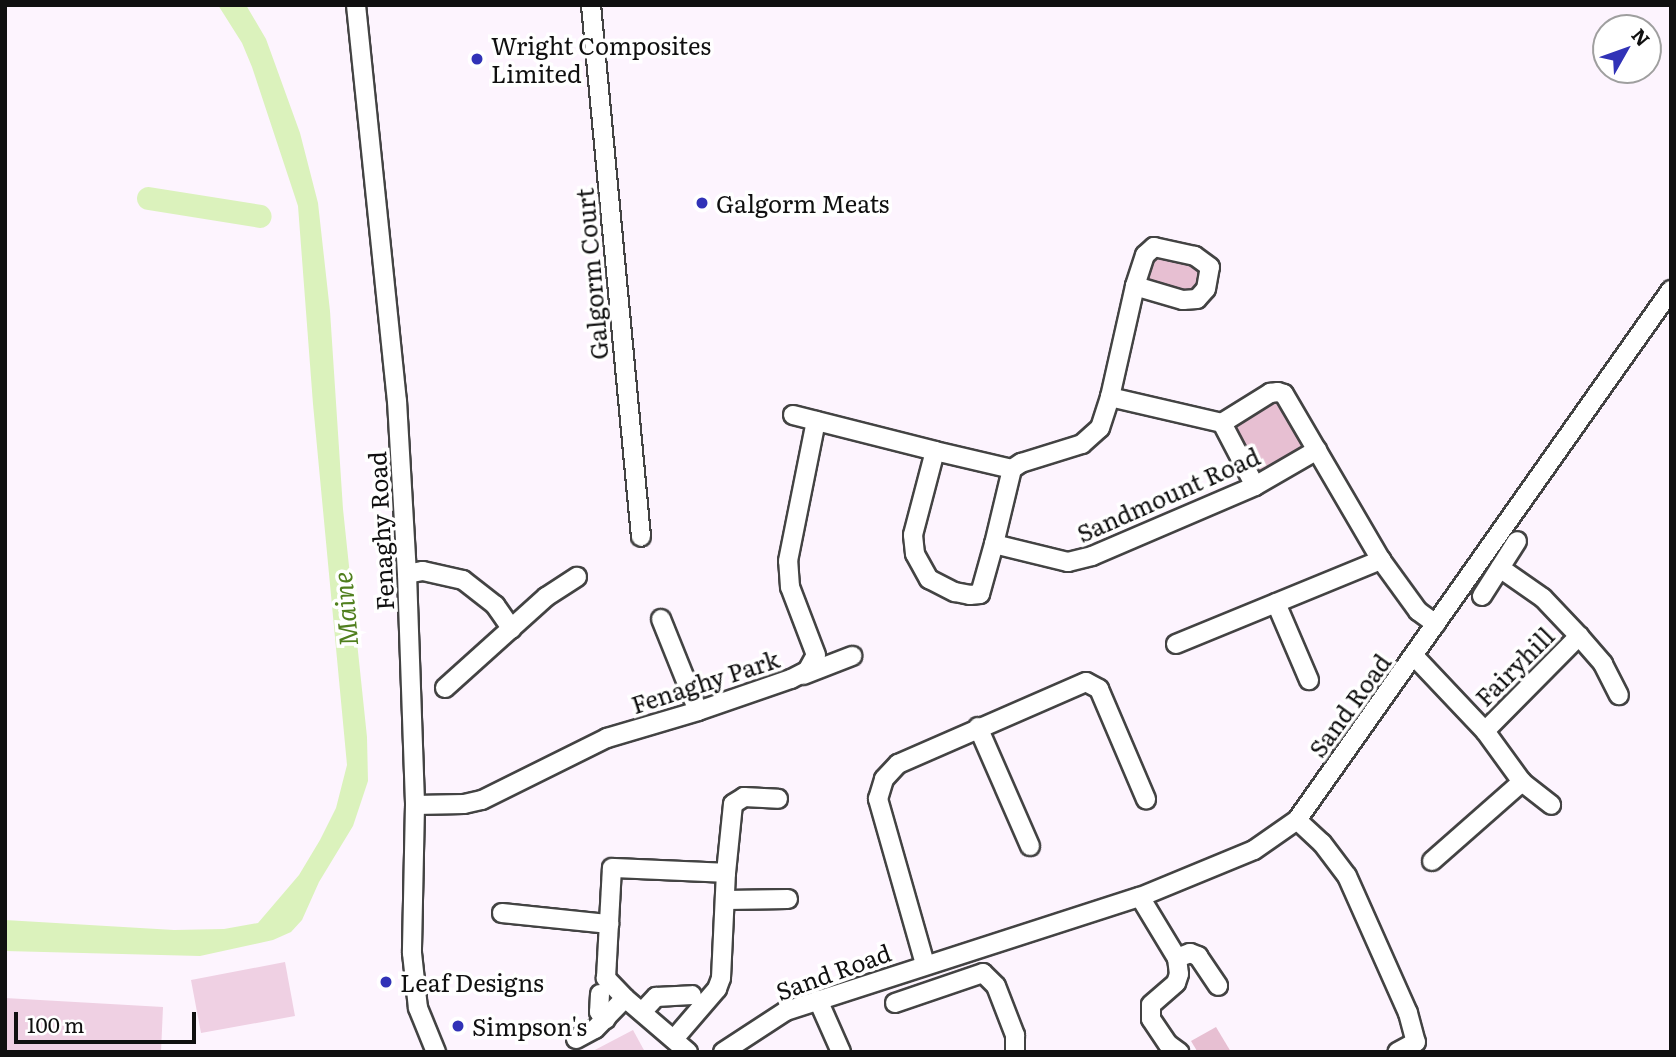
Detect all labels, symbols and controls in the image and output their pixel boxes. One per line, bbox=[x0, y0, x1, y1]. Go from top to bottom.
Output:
north arrow bbox=[1592, 14, 1662, 84]
text: N bbox=[1626, 22, 1657, 52]
place label: Wright Composites Limited bbox=[491, 31, 711, 87]
marker: Wright Composites Limited bbox=[469, 51, 485, 67]
street label: Galgorm Court bbox=[569, 187, 613, 361]
place label: Galgorm Meats bbox=[716, 189, 889, 217]
marker: Galgorm Meats bbox=[694, 195, 710, 211]
street label: Sandmount Road bbox=[1072, 441, 1264, 547]
street label: Fenaghy Road bbox=[361, 451, 399, 611]
water label: Maine bbox=[325, 571, 363, 647]
street label: Fairyhill bbox=[1469, 621, 1559, 711]
street label: Fenaghy Park bbox=[627, 644, 783, 718]
street label: Sand Road bbox=[1302, 648, 1396, 762]
street label: Sand Road bbox=[772, 937, 894, 1005]
place label: Leaf Designs bbox=[400, 968, 544, 996]
marker: Leaf Designs bbox=[378, 974, 394, 990]
scale bar bbox=[18, 998, 200, 1042]
text: 100 m bbox=[27, 1008, 84, 1039]
place label: Simpson's bbox=[472, 1012, 587, 1040]
marker: Simpson's bbox=[450, 1018, 466, 1034]

